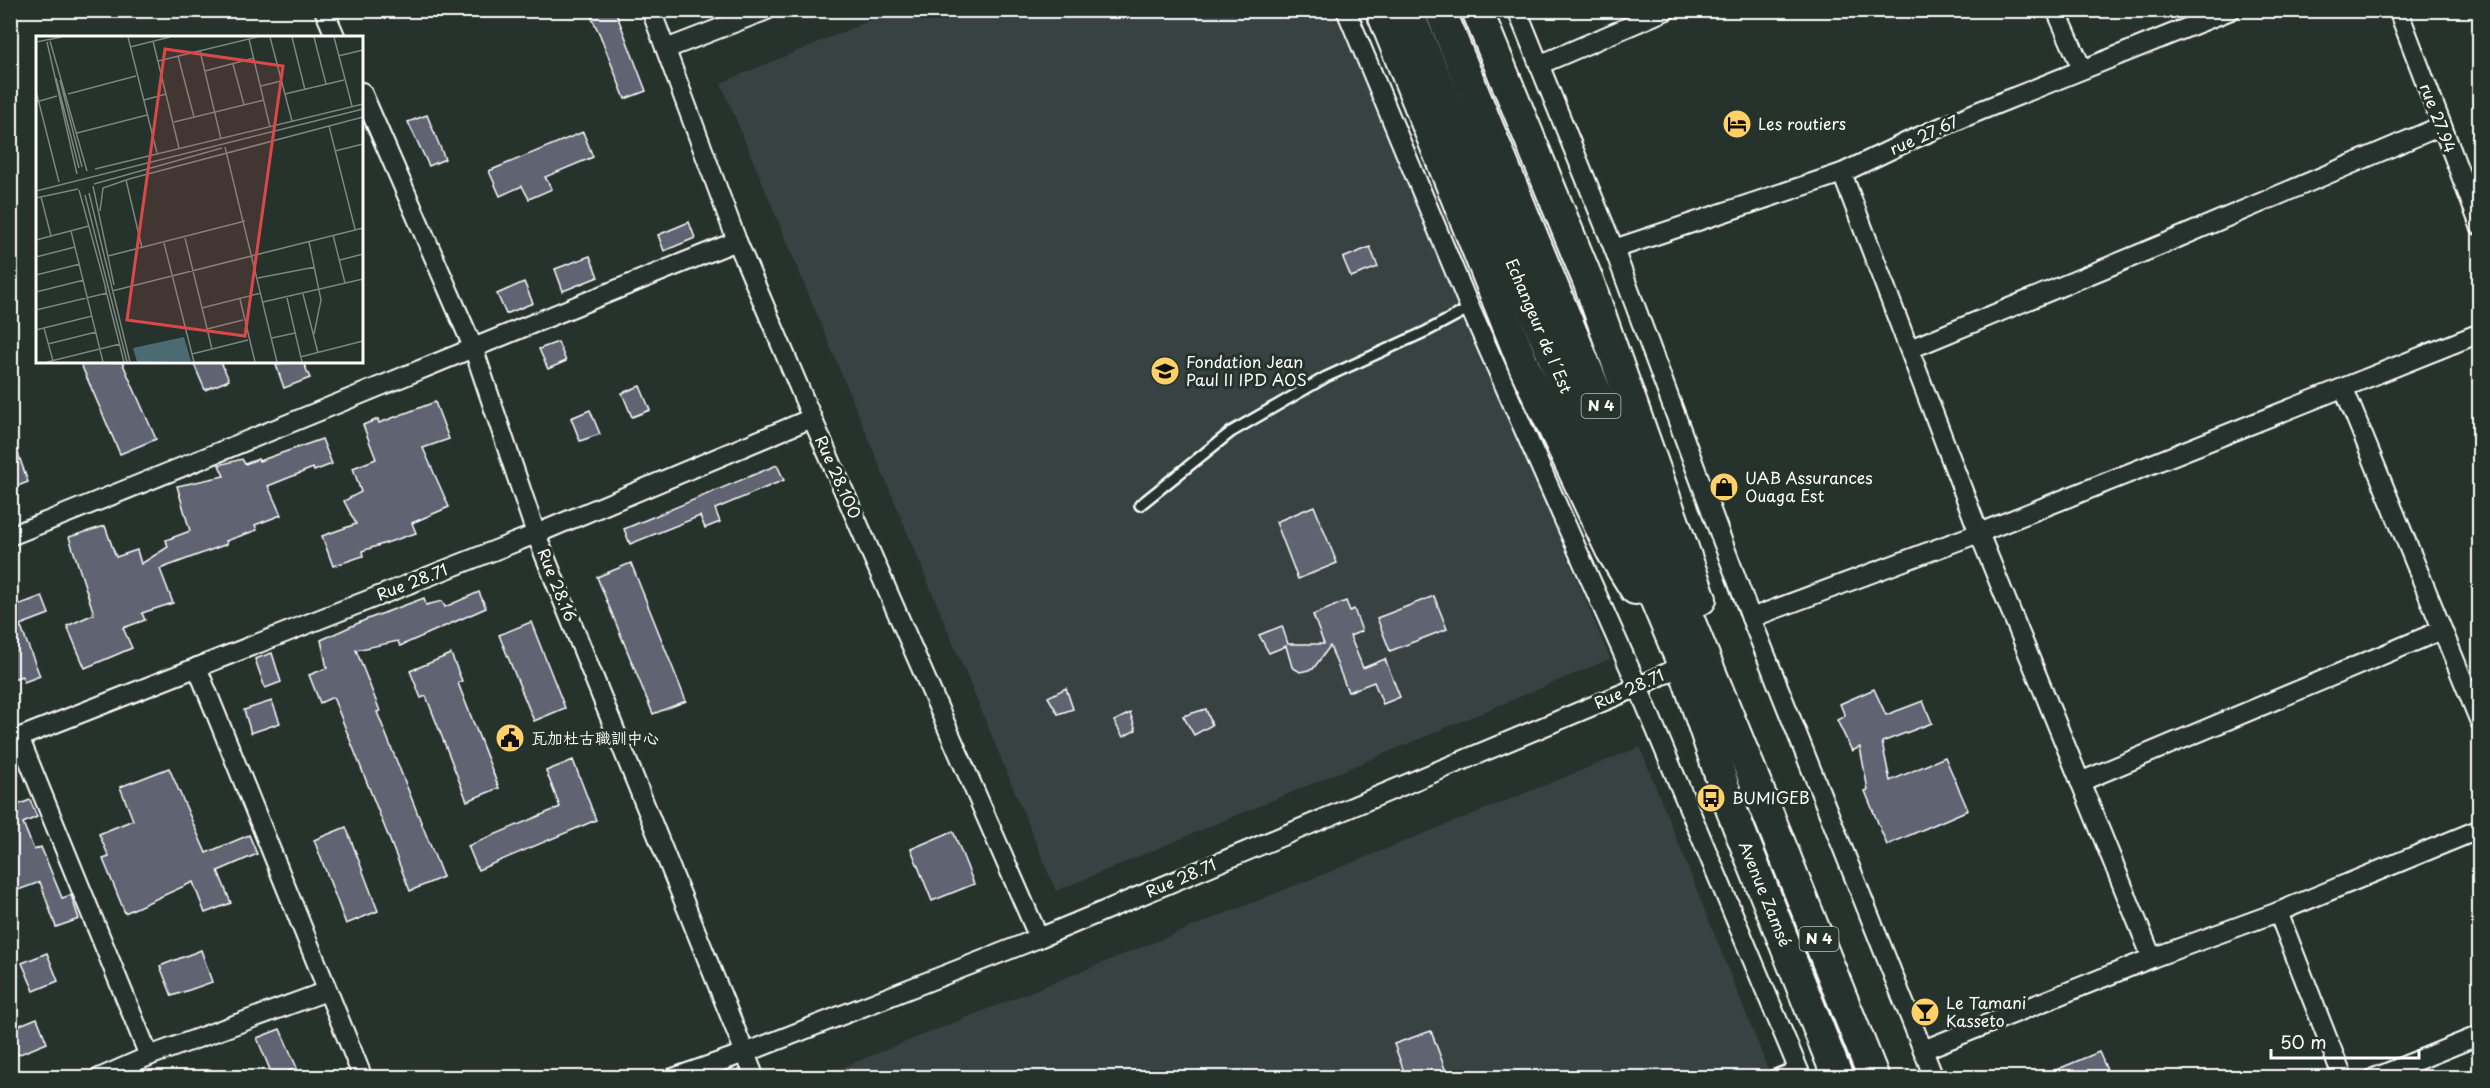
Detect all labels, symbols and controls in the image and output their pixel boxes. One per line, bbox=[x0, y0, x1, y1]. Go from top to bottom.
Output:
inset map bbox=[36, 36, 363, 363]
street label: rue 27.94 bbox=[2415, 79, 2463, 156]
hotel icon: Les routiers bbox=[1721, 108, 1753, 140]
street label: rue 27.67 bbox=[1885, 108, 1962, 160]
place label: Les routiers bbox=[1758, 111, 1846, 135]
street label: Echangeur de l´Est bbox=[1501, 255, 1579, 397]
place label: Fondation Jean Paul II IPD AOS bbox=[1186, 349, 1307, 391]
school or university icon: Fondation Jean Paul II IPD AOS bbox=[1149, 355, 1181, 387]
road number: N 4 bbox=[1582, 394, 1620, 418]
street label: Rue 28.100 bbox=[810, 431, 868, 522]
place label: UAB Assurances Ouaga Est bbox=[1745, 465, 1873, 507]
shop icon: UAB Assurances Ouaga Est bbox=[1708, 471, 1740, 503]
street label: Rue 28.16 bbox=[532, 544, 583, 625]
street label: Rue 28.71 bbox=[373, 557, 451, 606]
street label: Rue 28.71 bbox=[1590, 662, 1667, 714]
public building icon: 瓦加杜古職訓中心 bbox=[494, 722, 526, 754]
place label: 瓦加杜古職訓中心 bbox=[531, 725, 659, 749]
bus stop icon: BUMIGEB bbox=[1695, 782, 1727, 814]
place label: BUMIGEB bbox=[1732, 785, 1810, 809]
street label: Avenue Zamsé bbox=[1734, 837, 1798, 950]
street label: Rue 28.71 bbox=[1142, 851, 1220, 903]
road number: N 4 bbox=[1800, 927, 1838, 951]
place label: Le Tamani Kasseto bbox=[1946, 990, 2026, 1032]
bar icon: Le Tamani Kasseto bbox=[1909, 996, 1941, 1028]
scale bar bbox=[2271, 1022, 2420, 1060]
text: 50 m bbox=[2280, 1028, 2327, 1055]

